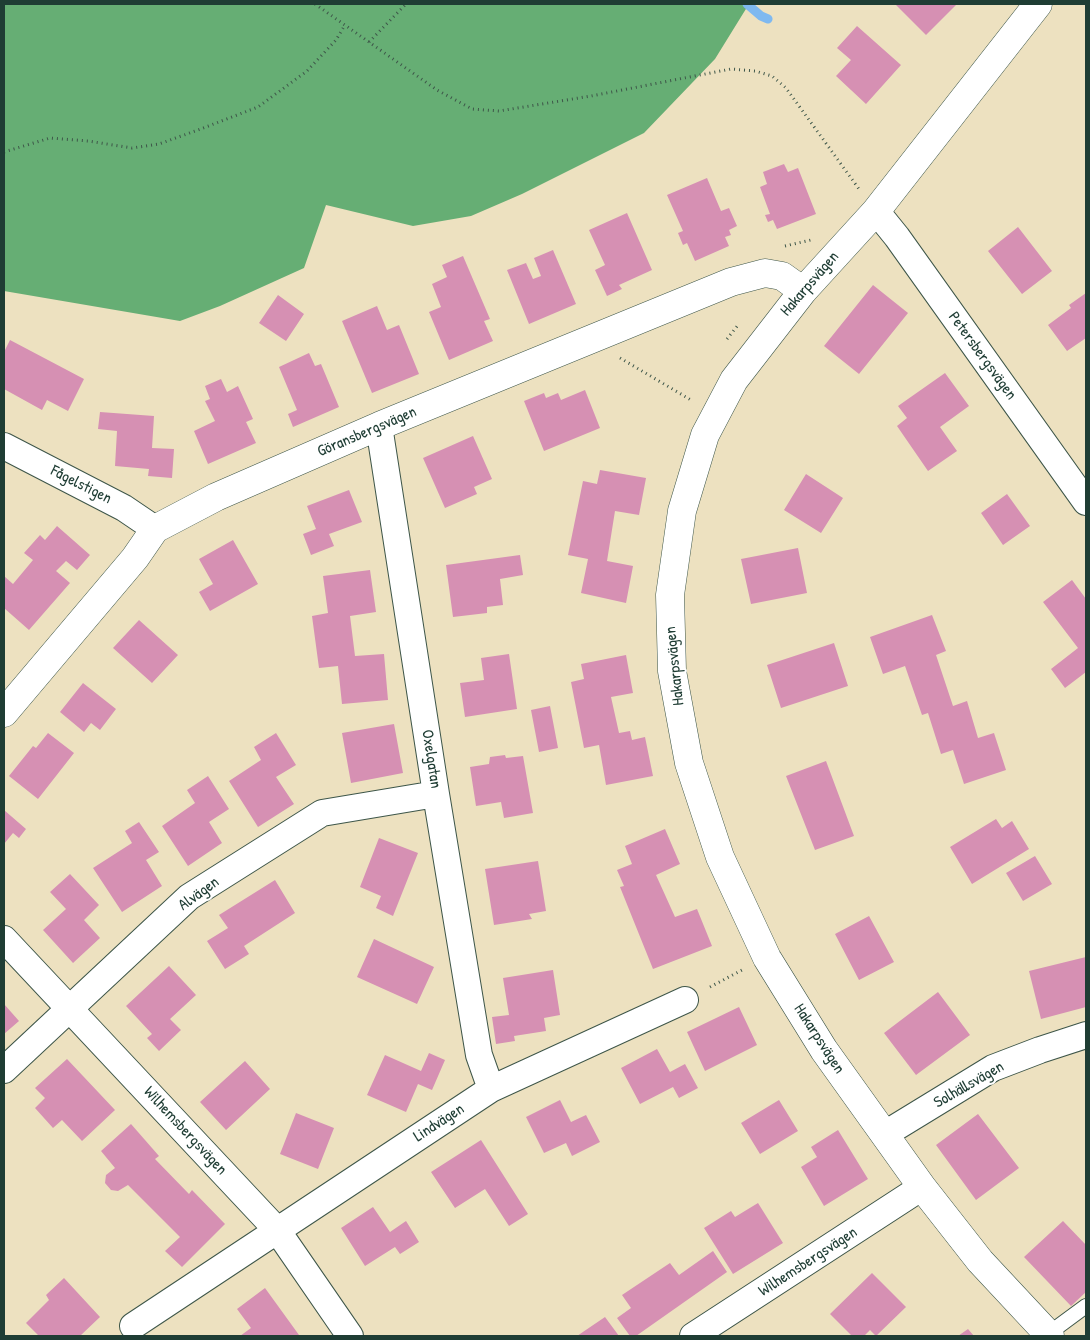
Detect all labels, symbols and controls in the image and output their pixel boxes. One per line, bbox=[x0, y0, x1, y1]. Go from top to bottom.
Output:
street label: Hakarpsvägen bbox=[777, 248, 843, 320]
street label: Petersbergsvägen bbox=[944, 308, 1020, 404]
street label: Göransbergsvägen bbox=[315, 403, 419, 461]
street label: Fågelstigen bbox=[47, 461, 115, 509]
street label: Hakarpsvägen bbox=[661, 626, 689, 706]
street label: Oxelgatan bbox=[417, 728, 445, 790]
street label: Alvägen bbox=[175, 873, 223, 915]
street label: Hakarpsvägen bbox=[789, 1001, 849, 1077]
street label: Solhällsvägen bbox=[931, 1057, 1007, 1113]
street label: Wilhemsbergsvägen bbox=[139, 1083, 231, 1179]
street label: Lindvägen bbox=[410, 1100, 468, 1146]
street label: Wilhemsbergsvägen bbox=[755, 1223, 861, 1301]

